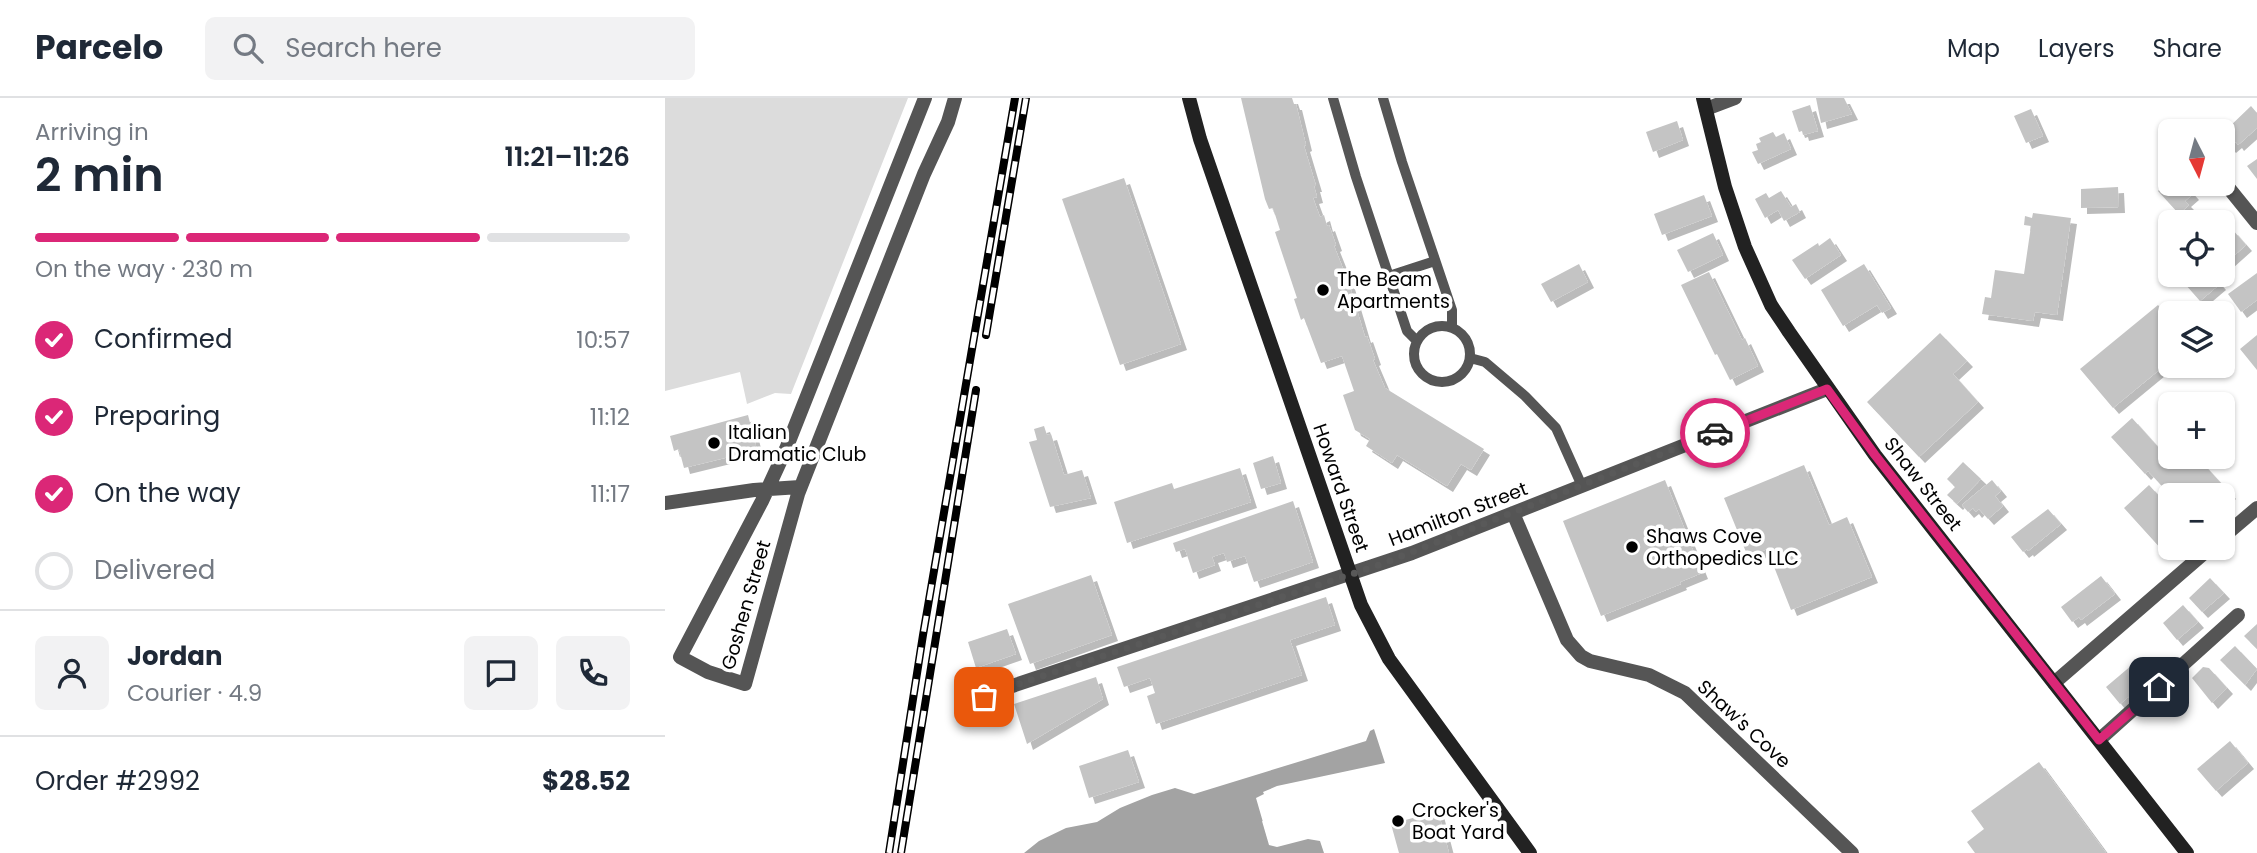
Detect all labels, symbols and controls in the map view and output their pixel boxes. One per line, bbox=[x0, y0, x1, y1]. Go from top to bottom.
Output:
search box bbox=[205, 17, 695, 80]
text: Parcelo bbox=[35, 24, 163, 71]
icon: search bbox=[229, 29, 267, 67]
text: Search here bbox=[285, 30, 442, 66]
text: Map bbox=[1947, 32, 2000, 65]
text: Layers bbox=[2038, 32, 2114, 65]
text: Share bbox=[2152, 32, 2222, 65]
text: Arriving in bbox=[35, 116, 149, 148]
north arrow bbox=[2158, 119, 2235, 196]
map controls bbox=[2158, 119, 2235, 560]
text: 11:21–11:26 bbox=[505, 139, 630, 175]
text: 2 min bbox=[35, 143, 164, 207]
button: locate bbox=[2158, 210, 2235, 287]
text: On the way · 230 m bbox=[35, 253, 253, 285]
place label: The Beam Apartments bbox=[1337, 266, 1450, 315]
marker: The Beam Apartments bbox=[1315, 282, 1331, 298]
button: layers bbox=[2158, 301, 2235, 378]
icon: check bbox=[35, 321, 73, 359]
text: Confirmed bbox=[94, 321, 232, 357]
text: 10:57 bbox=[576, 324, 630, 356]
button: + bbox=[2158, 392, 2235, 469]
icon: check bbox=[35, 398, 73, 436]
text: Preparing bbox=[94, 398, 220, 434]
courier bbox=[1680, 398, 1750, 468]
text: 11:12 bbox=[590, 401, 630, 433]
icon: car bbox=[1696, 414, 1734, 452]
place label: Italian Dramatic Club bbox=[728, 419, 866, 468]
street label: Howard Street bbox=[1306, 420, 1376, 556]
street label: Shaw Street bbox=[1878, 431, 1968, 537]
marker: Italian Dramatic Club bbox=[706, 435, 722, 451]
icon: check bbox=[35, 475, 73, 513]
text: On the way bbox=[94, 475, 241, 511]
street label: Hamilton Street bbox=[1385, 475, 1531, 553]
text: 11:17 bbox=[590, 478, 630, 510]
button: − bbox=[2158, 483, 2235, 560]
place label: Shaws Cove Orthopedics LLC bbox=[1646, 523, 1799, 572]
street label: Goshen Street bbox=[715, 537, 777, 673]
marker: Shaws Cove Orthopedics LLC bbox=[1624, 539, 1640, 555]
text: Delivered bbox=[94, 552, 215, 588]
button: person bbox=[35, 636, 109, 710]
button: chat bbox=[464, 636, 538, 710]
button: phone bbox=[556, 636, 630, 710]
text: Jordan bbox=[127, 638, 223, 674]
pin bbox=[2129, 657, 2189, 717]
pin bbox=[954, 667, 1014, 727]
icon: home bbox=[2140, 668, 2178, 706]
street label: Shaw's Cove bbox=[1691, 674, 1797, 774]
text: Courier · 4.9 bbox=[127, 677, 262, 709]
icon: bag bbox=[965, 678, 1003, 716]
text: Order #2992 bbox=[35, 763, 200, 799]
text: $28.52 bbox=[542, 763, 630, 799]
place label: Crocker's Boat Yard bbox=[1412, 797, 1505, 846]
marker: Crocker's Boat Yard bbox=[1390, 813, 1406, 829]

